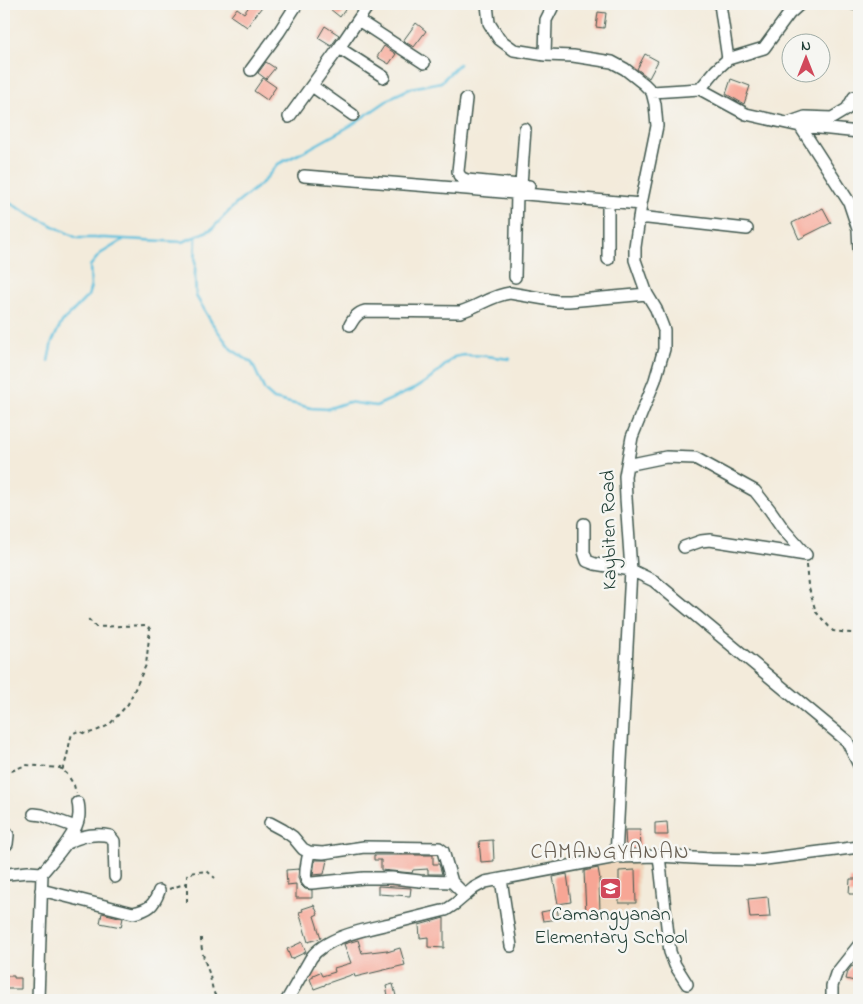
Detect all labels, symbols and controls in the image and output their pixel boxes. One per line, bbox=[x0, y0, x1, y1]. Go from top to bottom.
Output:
north arrow bbox=[780, 32, 830, 82]
text: N bbox=[801, 36, 811, 57]
street label: Kaybiten Road bbox=[594, 470, 626, 590]
district label: CAMANGYANAN bbox=[530, 837, 690, 869]
school or university icon: Camangyanan Elementary School bbox=[599, 877, 623, 901]
place label: Camangyanan Elementary School bbox=[534, 901, 688, 953]

